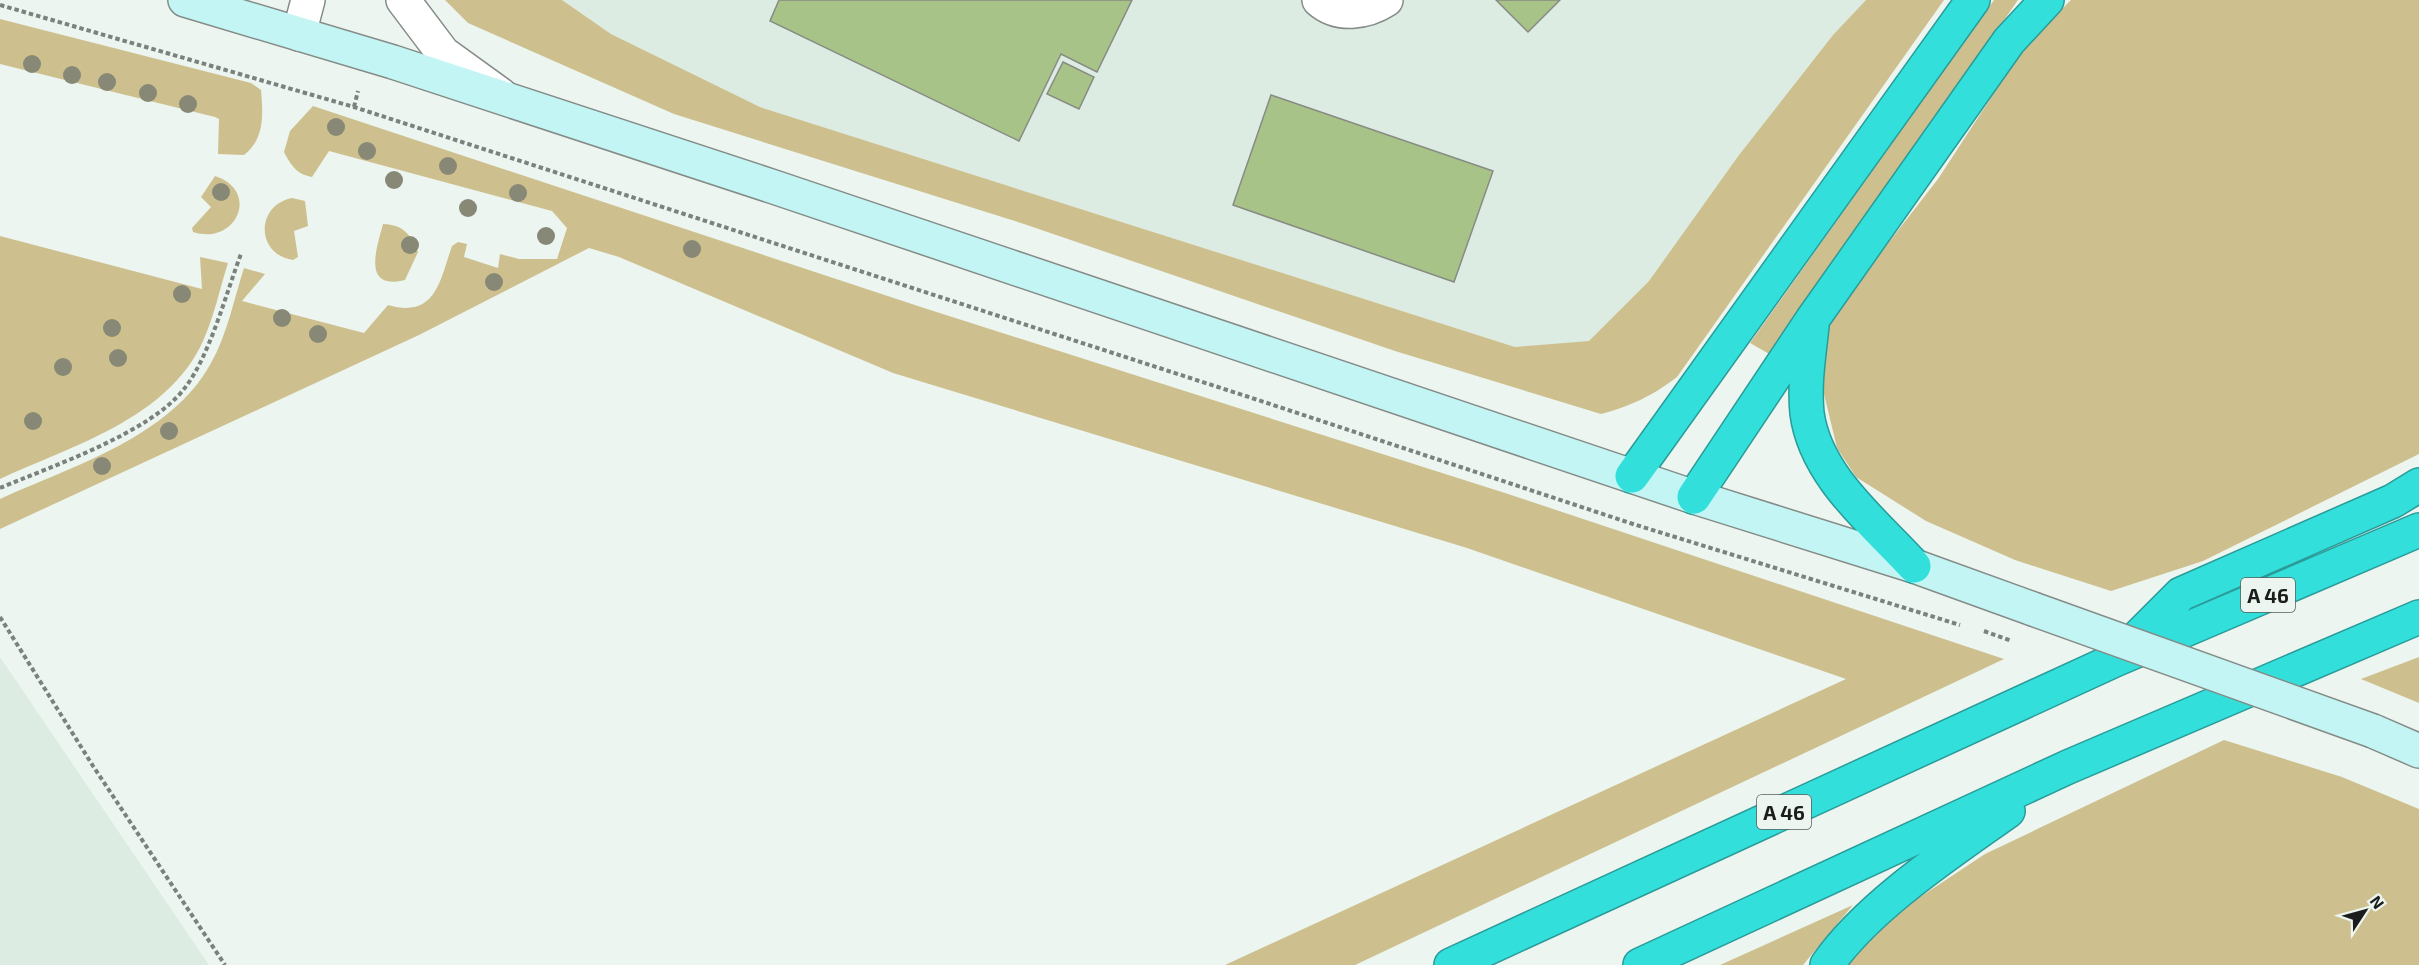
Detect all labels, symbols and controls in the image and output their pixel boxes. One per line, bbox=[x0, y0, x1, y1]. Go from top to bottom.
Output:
road number: A 46 bbox=[2241, 578, 2295, 612]
road number: A 46 bbox=[1757, 795, 1811, 829]
north arrow bbox=[2335, 881, 2395, 941]
text: N bbox=[2366, 892, 2389, 912]

